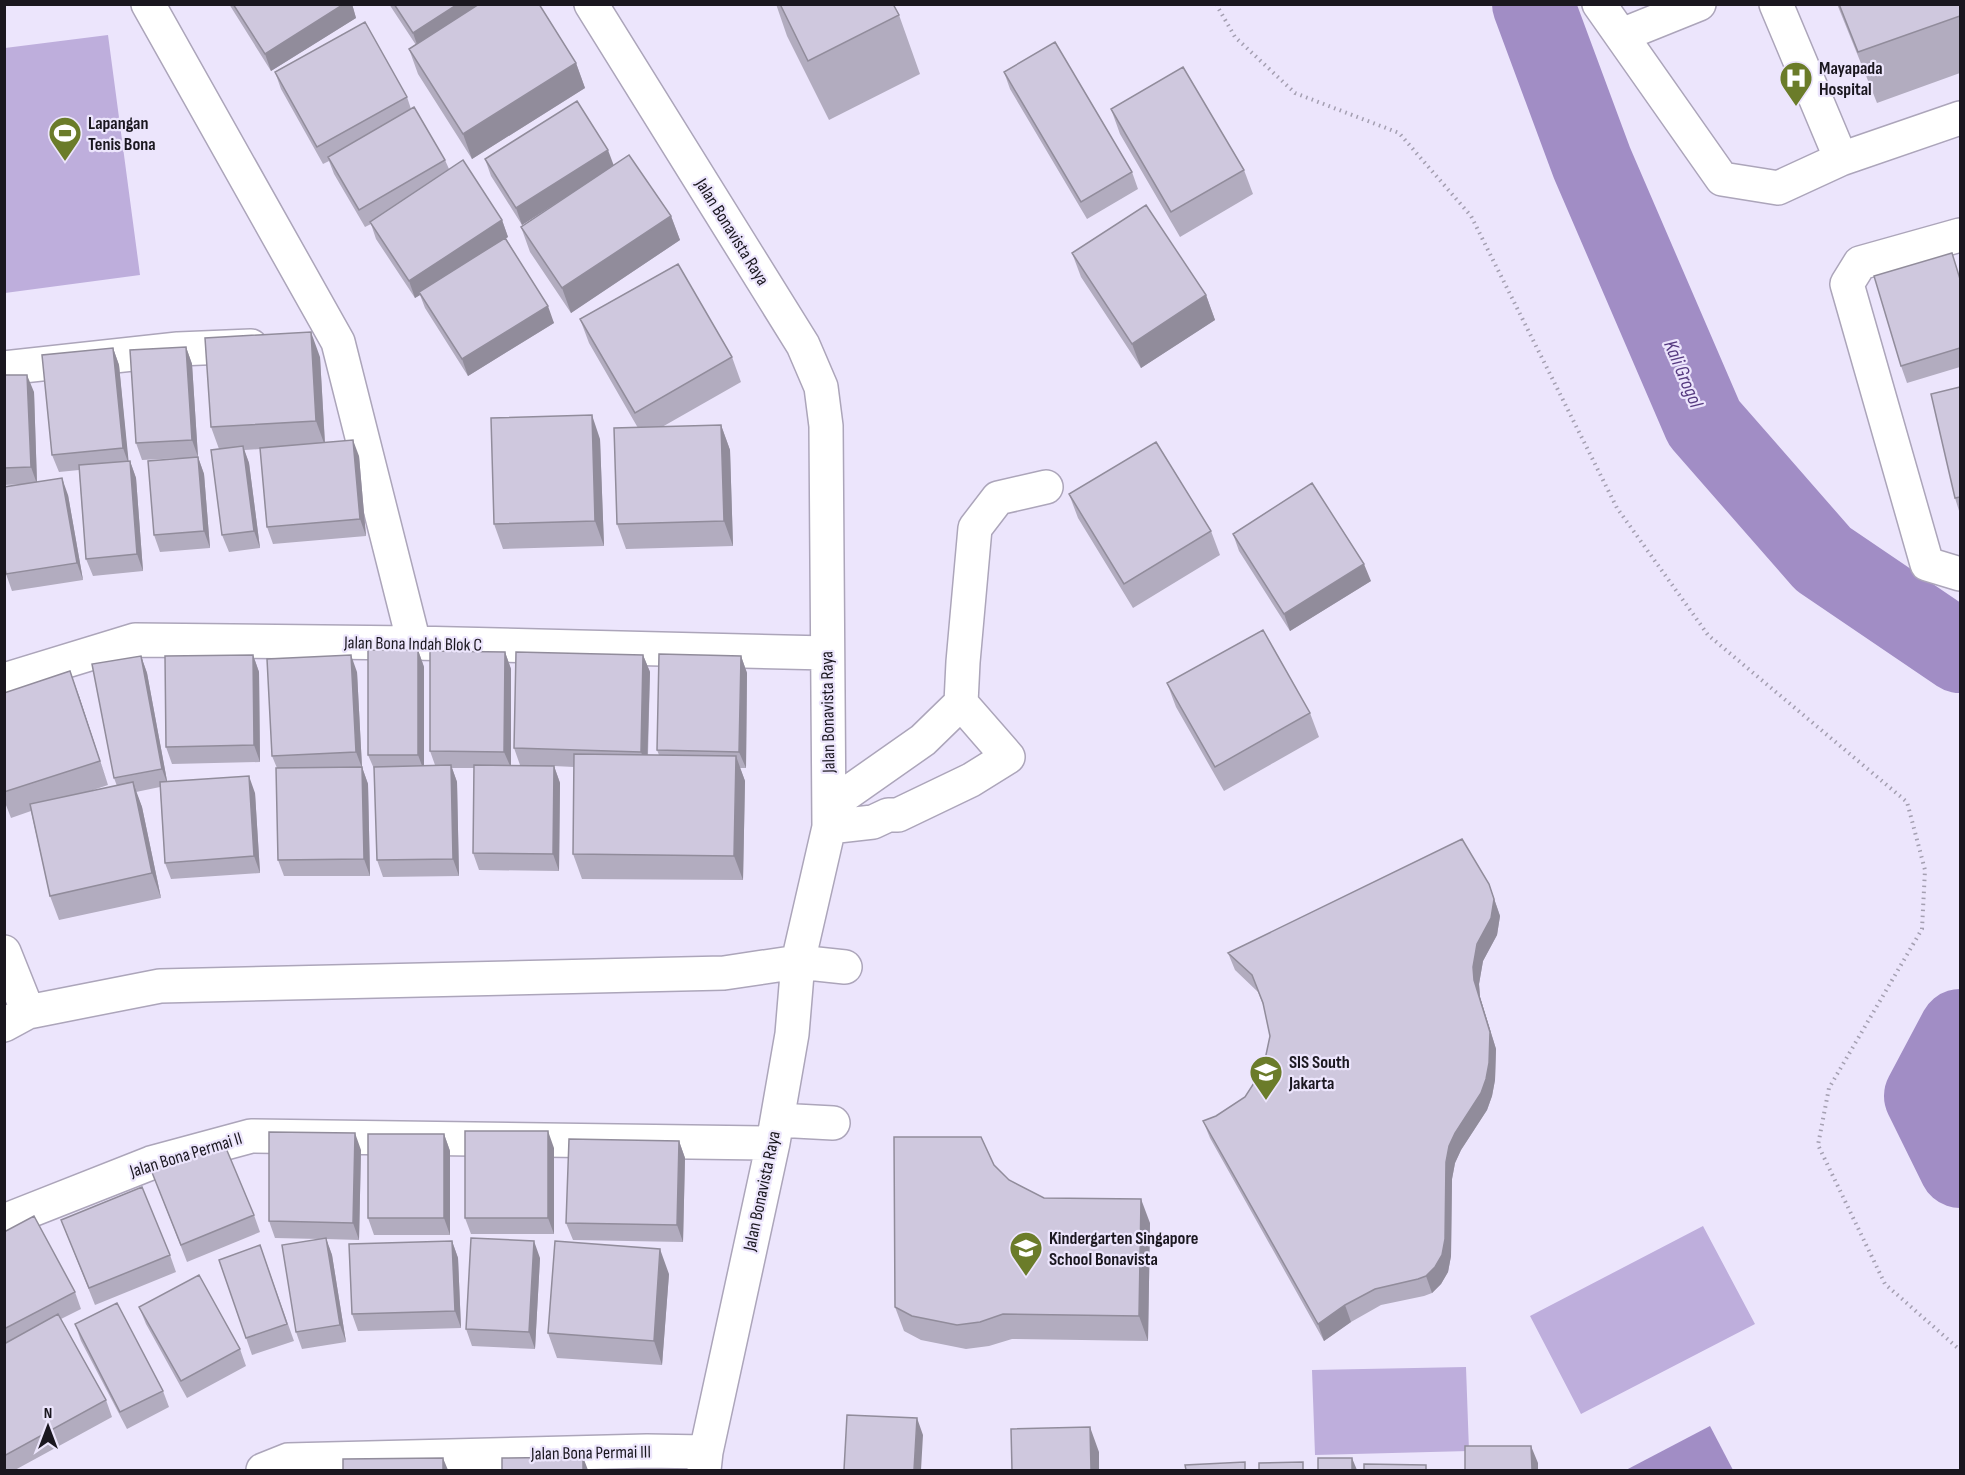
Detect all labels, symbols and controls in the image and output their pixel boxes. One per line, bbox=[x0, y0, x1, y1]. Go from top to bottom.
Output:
place label: Mayapada Hospital bbox=[1819, 58, 1883, 100]
hospital icon: Mayapada Hospital bbox=[1778, 60, 1814, 107]
place label: Lapangan Tenis Bona bbox=[88, 113, 156, 155]
sports icon: Lapangan Tenis Bona bbox=[47, 115, 83, 162]
street label: Jalan Bonavista Raya bbox=[690, 174, 773, 289]
water label: Kali Grogol bbox=[1658, 337, 1708, 412]
street label: Jalan Bona Indah Blok C bbox=[343, 632, 482, 656]
street label: Jalan Bonavista Raya bbox=[816, 651, 840, 774]
place label: SIS South Jakarta bbox=[1288, 1052, 1350, 1094]
school or university icon: SIS South Jakarta bbox=[1248, 1054, 1284, 1101]
street label: Jalan Bona Permai II bbox=[126, 1128, 245, 1182]
street label: Jalan Bonavista Raya bbox=[739, 1129, 785, 1254]
place label: Kindergarten Singapore School Bonavista bbox=[1049, 1228, 1198, 1270]
school or university icon: Kindergarten Singapore School Bonavista bbox=[1008, 1230, 1044, 1277]
north arrow bbox=[18, 1397, 78, 1457]
text: N bbox=[44, 1404, 52, 1423]
street label: Jalan Bona Permai III bbox=[530, 1441, 651, 1465]

